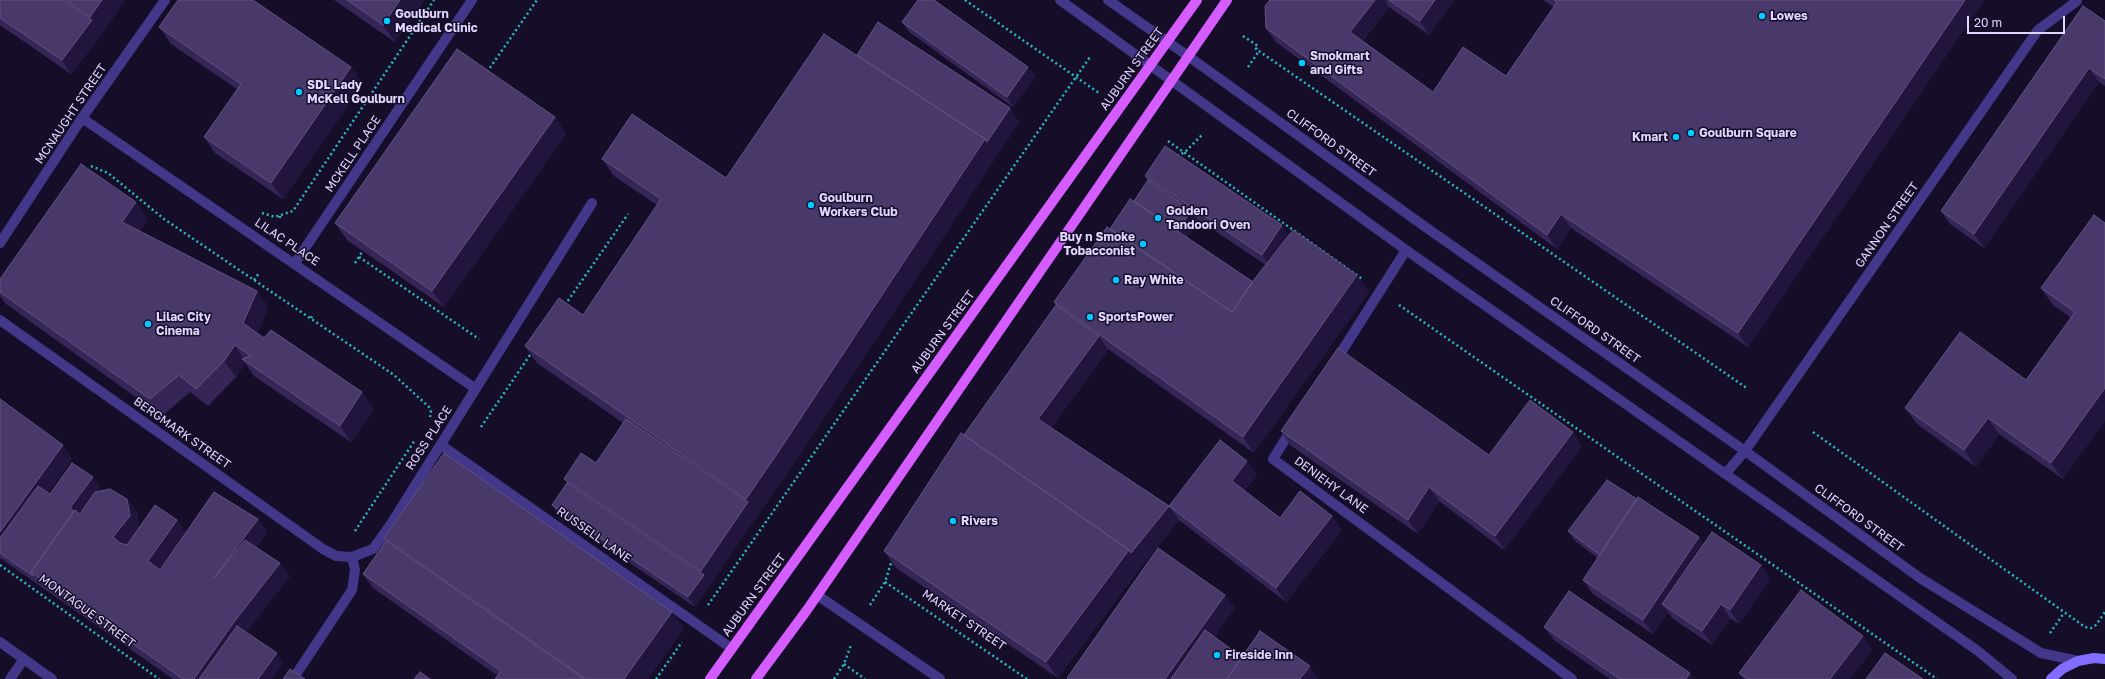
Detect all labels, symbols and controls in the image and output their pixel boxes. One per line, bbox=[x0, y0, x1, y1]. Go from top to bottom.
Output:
place label: Goulburn Medical Clinic bbox=[395, 7, 478, 35]
scale bar bbox=[1969, 8, 2067, 34]
place label: Lowes bbox=[1770, 9, 1808, 23]
marker: Lowes bbox=[1757, 11, 1767, 21]
text: 20 m bbox=[1974, 15, 2002, 30]
marker: Goulburn Medical Clinic bbox=[382, 16, 392, 26]
street label: AUBURN STREET bbox=[1097, 25, 1167, 113]
place label: Smokmart and Gifts bbox=[1310, 49, 1370, 77]
marker: Smokmart and Gifts bbox=[1297, 58, 1307, 68]
street label: MCNAUGHT STREET bbox=[32, 61, 110, 167]
place label: SDL Lady McKell Goulburn bbox=[307, 78, 405, 106]
marker: SDL Lady McKell Goulburn bbox=[294, 87, 304, 97]
street label: CLIFFORD STREET bbox=[1284, 106, 1378, 180]
street label: MCKELL PLACE bbox=[322, 113, 384, 195]
place label: Goulburn Square bbox=[1699, 126, 1797, 140]
marker: Goulburn Square bbox=[1686, 128, 1696, 138]
place label: Kmart bbox=[1632, 130, 1668, 144]
marker: Kmart bbox=[1671, 132, 1681, 142]
street label: GANNON STREET bbox=[1852, 180, 1922, 270]
place label: Goulburn Workers Club bbox=[819, 191, 898, 219]
marker: Goulburn Workers Club bbox=[806, 200, 816, 210]
place label: Golden Tandoori Oven bbox=[1166, 204, 1250, 232]
marker: Golden Tandoori Oven bbox=[1153, 213, 1163, 223]
street label: LILAC PLACE bbox=[252, 215, 322, 269]
place label: Buy n Smoke Tobacconist bbox=[1059, 230, 1135, 258]
marker: Buy n Smoke Tobacconist bbox=[1138, 239, 1148, 249]
place label: Ray White bbox=[1124, 273, 1184, 287]
marker: Ray White bbox=[1111, 275, 1121, 285]
street label: AUBURN STREET bbox=[908, 288, 978, 376]
street label: CLIFFORD STREET bbox=[1547, 293, 1643, 367]
place label: Lilac City Cinema bbox=[156, 310, 211, 338]
place label: SportsPower bbox=[1098, 310, 1174, 324]
marker: SportsPower bbox=[1085, 312, 1095, 322]
marker: Lilac City Cinema bbox=[143, 319, 153, 329]
street label: BERGMARK STREET bbox=[131, 394, 233, 472]
street label: ROSS PLACE bbox=[403, 403, 455, 473]
street label: DENIEHY LANE bbox=[1291, 453, 1371, 517]
street label: CLIFFORD STREET bbox=[1812, 481, 1906, 555]
street label: RUSSELL LANE bbox=[554, 504, 634, 566]
place label: Rivers bbox=[961, 514, 998, 528]
marker: Rivers bbox=[948, 516, 958, 526]
street label: AUBURN STREET bbox=[719, 551, 789, 639]
street label: MONTAGUE STREET bbox=[36, 571, 138, 651]
street label: MARKET STREET bbox=[919, 587, 1009, 653]
place label: Fireside Inn bbox=[1225, 648, 1293, 662]
marker: Fireside Inn bbox=[1212, 650, 1222, 660]

